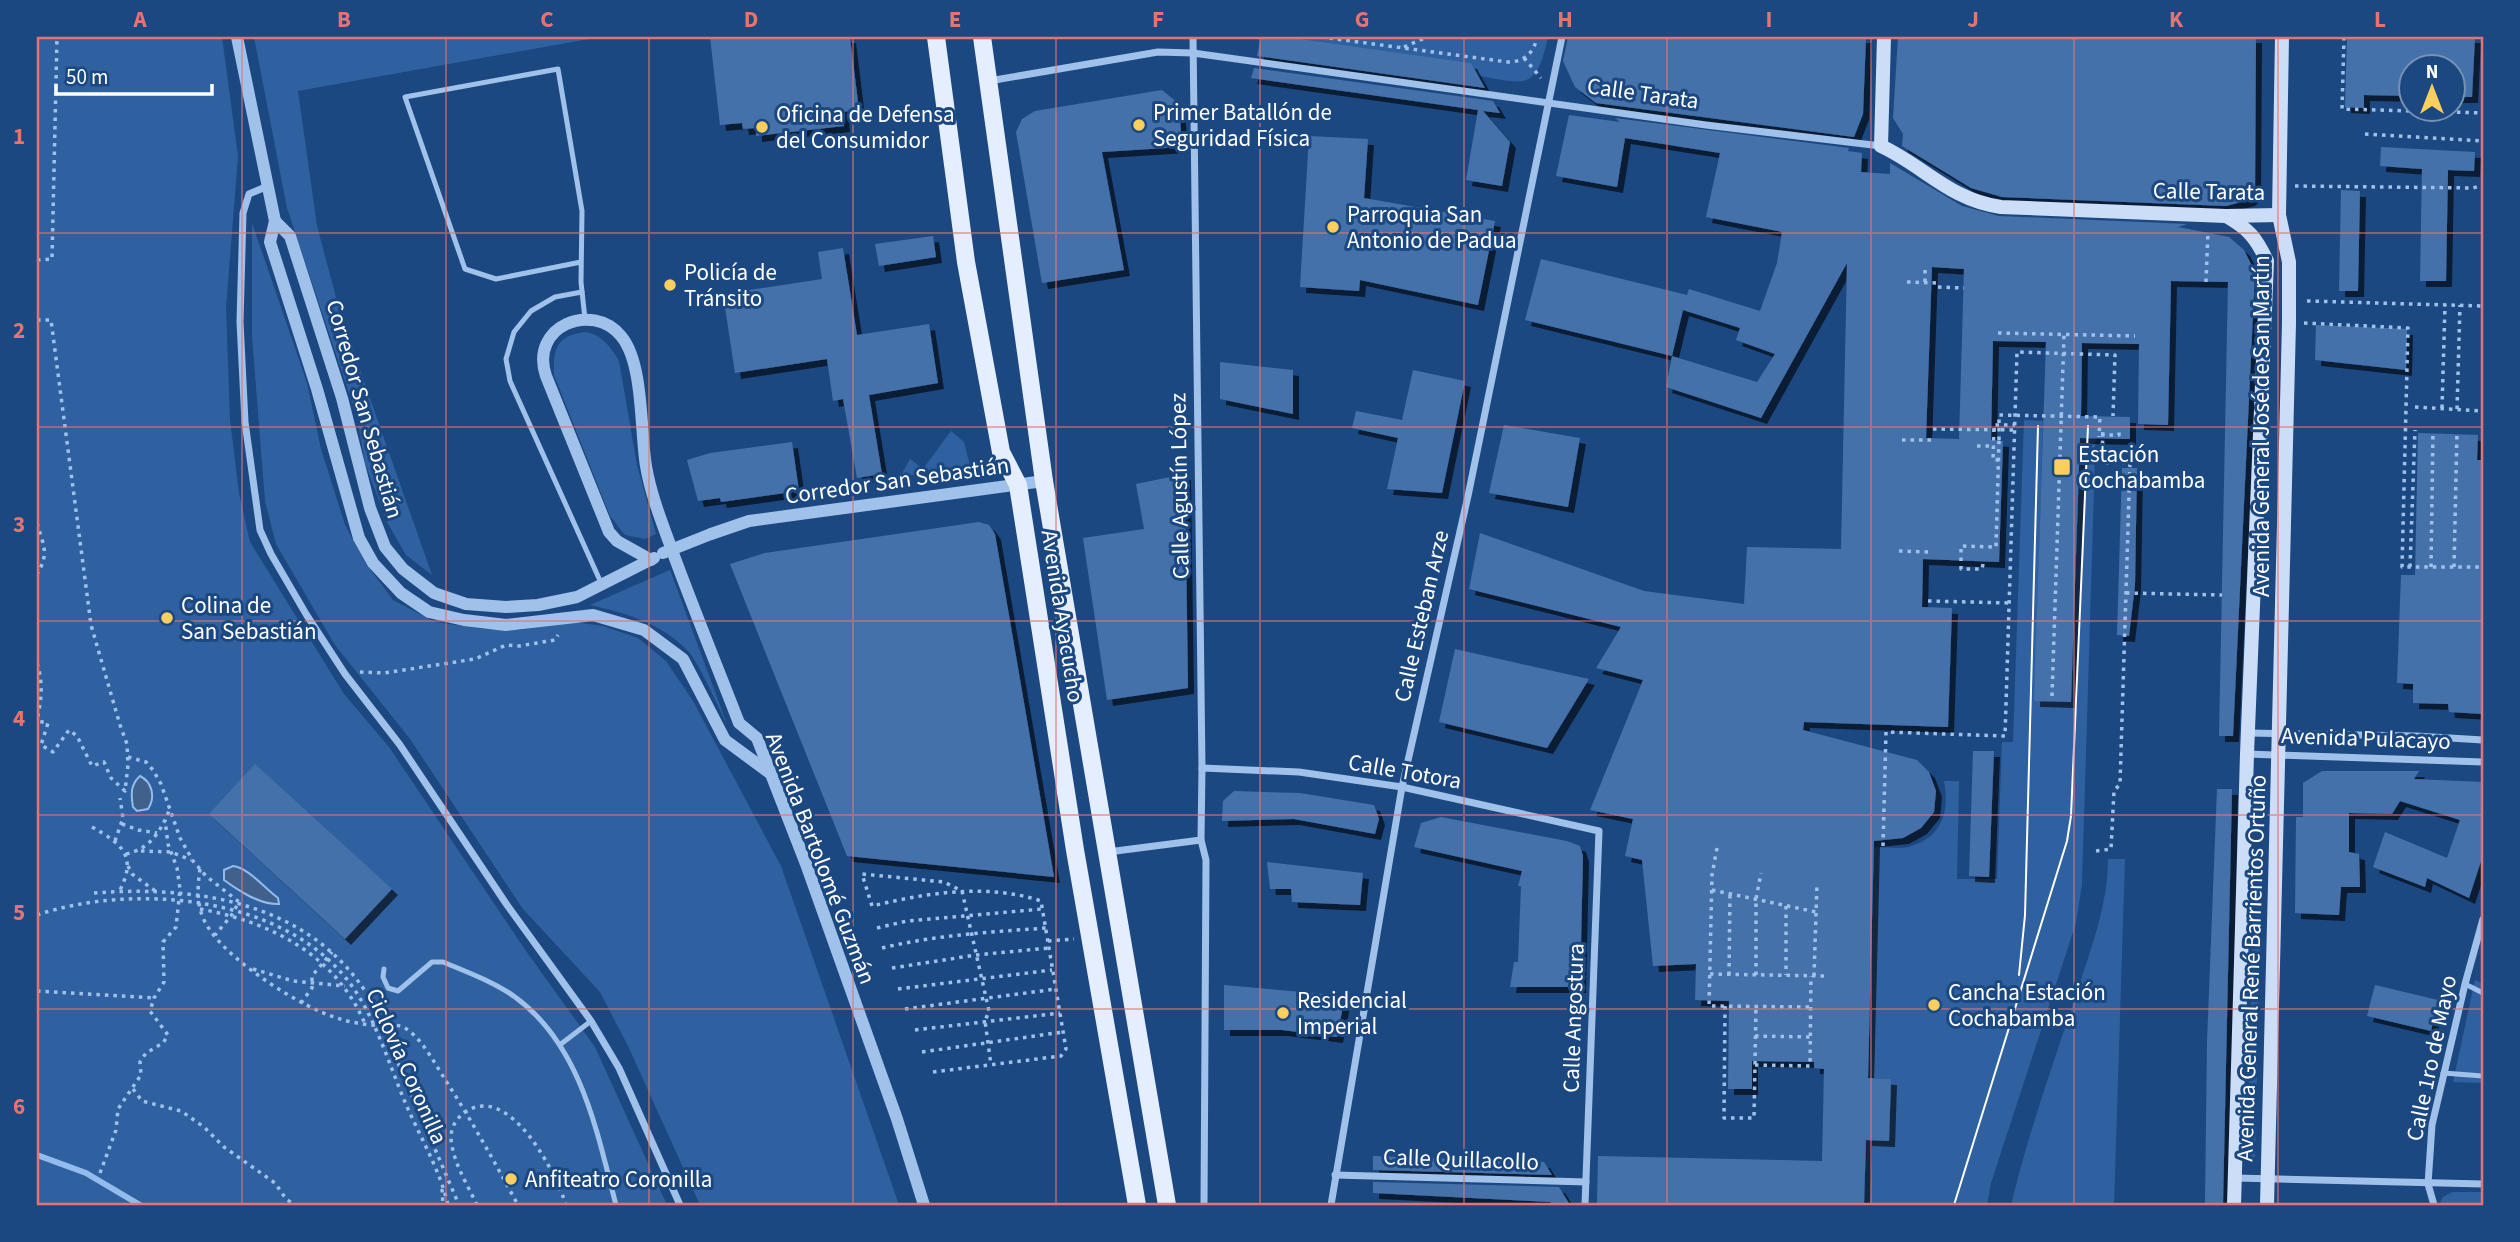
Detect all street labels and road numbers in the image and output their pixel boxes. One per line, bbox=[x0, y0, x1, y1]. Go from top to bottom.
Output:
street label: Calle Tarata bbox=[1585, 69, 1701, 118]
street label: Calle Tarata bbox=[2153, 174, 2265, 209]
street label: Avenida General José de San Martín bbox=[2245, 255, 2278, 597]
street label: Corredor San Sebastián bbox=[318, 296, 412, 522]
street label: Calle Agustín López bbox=[1161, 392, 1198, 579]
street label: Corredor San Sebastián bbox=[783, 448, 1011, 513]
street label: Avenida Ayacucho bbox=[1033, 527, 1092, 705]
street label: Calle Esteban Arze bbox=[1386, 527, 1457, 705]
street label: Avenida Pulacayo bbox=[2281, 719, 2451, 758]
street label: Avenida Bartolomé Guzmán bbox=[757, 727, 884, 989]
street label: Calle Totora bbox=[1346, 745, 1464, 798]
street label: Avenida General René Barrientos Ortuño bbox=[2228, 774, 2275, 1162]
street label: Calle Angostura bbox=[1554, 943, 1593, 1093]
street label: Calle 1ro de Mayo bbox=[2398, 972, 2465, 1144]
street label: Ciclovía Coronilla bbox=[357, 983, 456, 1149]
street label: Calle Quillacollo bbox=[1383, 1140, 1539, 1179]

